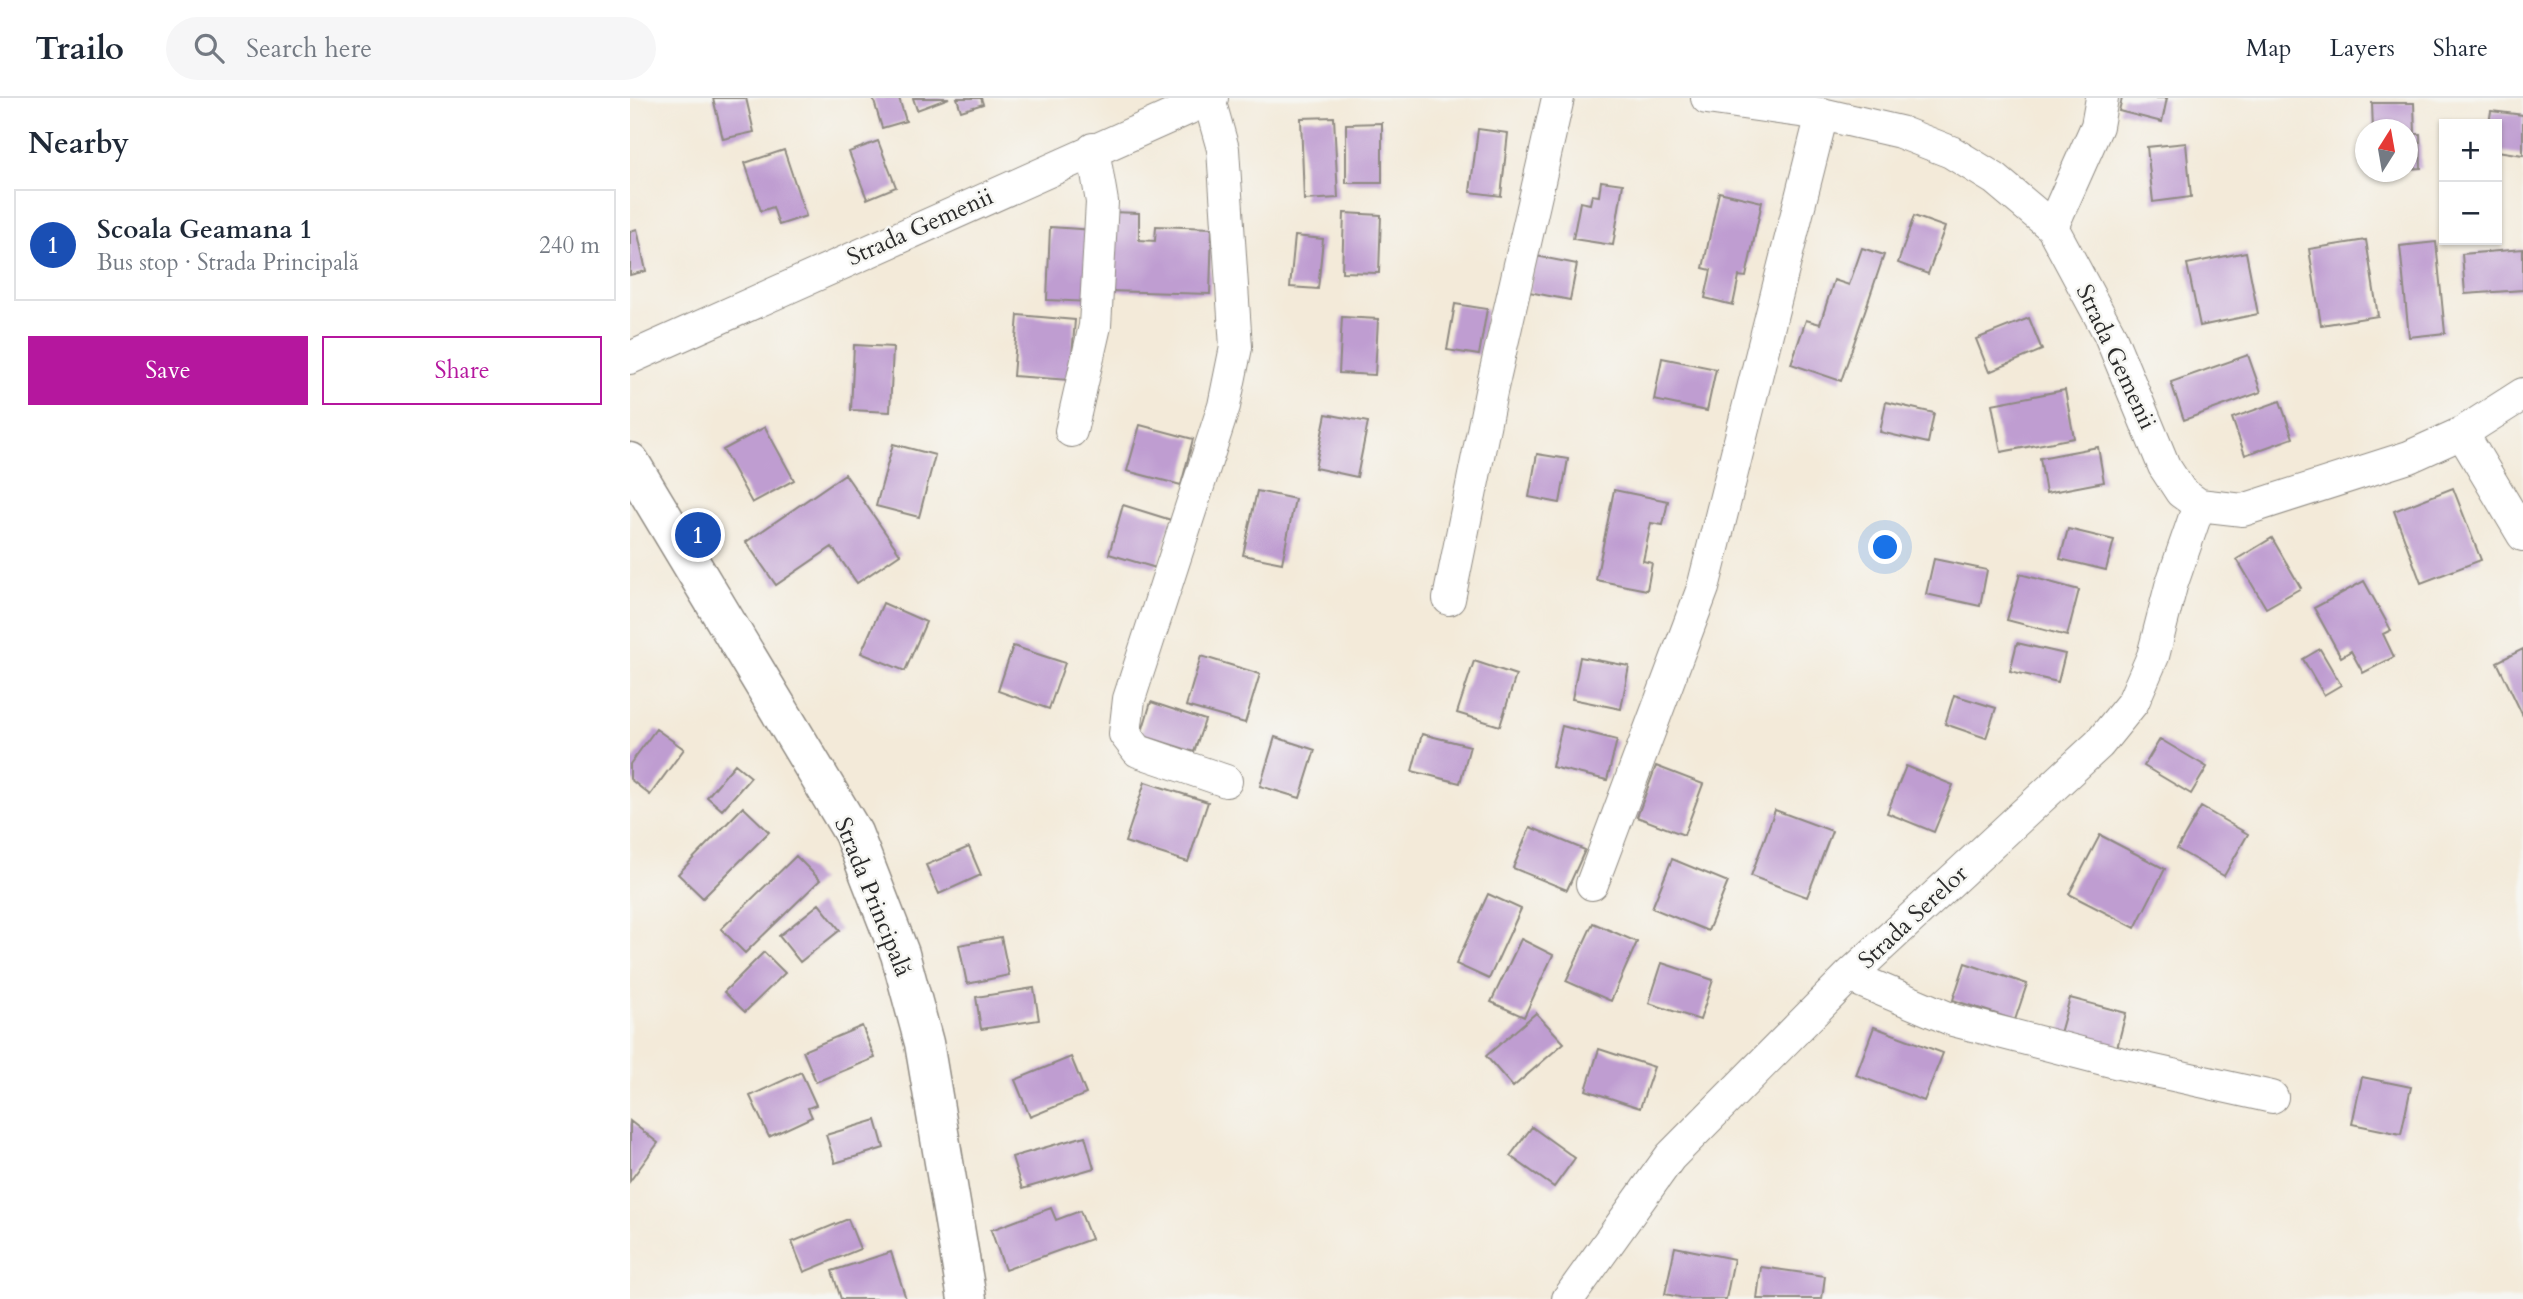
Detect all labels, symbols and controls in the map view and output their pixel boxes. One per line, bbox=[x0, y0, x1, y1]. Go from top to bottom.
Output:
search box bbox=[166, 17, 656, 80]
text: Trailo bbox=[35, 26, 124, 71]
icon: search bbox=[190, 29, 228, 67]
text: Search here bbox=[246, 31, 372, 66]
text: Map bbox=[2246, 32, 2292, 65]
text: Layers bbox=[2330, 32, 2395, 65]
text: Share bbox=[2433, 32, 2488, 65]
north arrow bbox=[2355, 119, 2418, 182]
map controls bbox=[2439, 119, 2502, 245]
button: + bbox=[2439, 119, 2502, 182]
text: Nearby bbox=[28, 123, 129, 164]
street label: Strada Gemenii bbox=[842, 180, 998, 274]
button: − bbox=[2439, 182, 2502, 245]
text: Scoala Geamana 1 bbox=[97, 212, 313, 247]
text: 1 bbox=[47, 230, 59, 261]
text: 240 m bbox=[539, 230, 600, 261]
text: Bus stop · Strada Principală bbox=[97, 247, 359, 278]
street label: Strada Gemenii bbox=[2068, 279, 2164, 435]
button: Save bbox=[28, 336, 308, 405]
button: Share bbox=[322, 336, 602, 405]
pin: 1 bbox=[675, 509, 721, 561]
your location bbox=[1868, 530, 1902, 564]
street label: Strada Principală bbox=[826, 813, 920, 982]
street label: Strada Serelor bbox=[1851, 857, 1975, 976]

